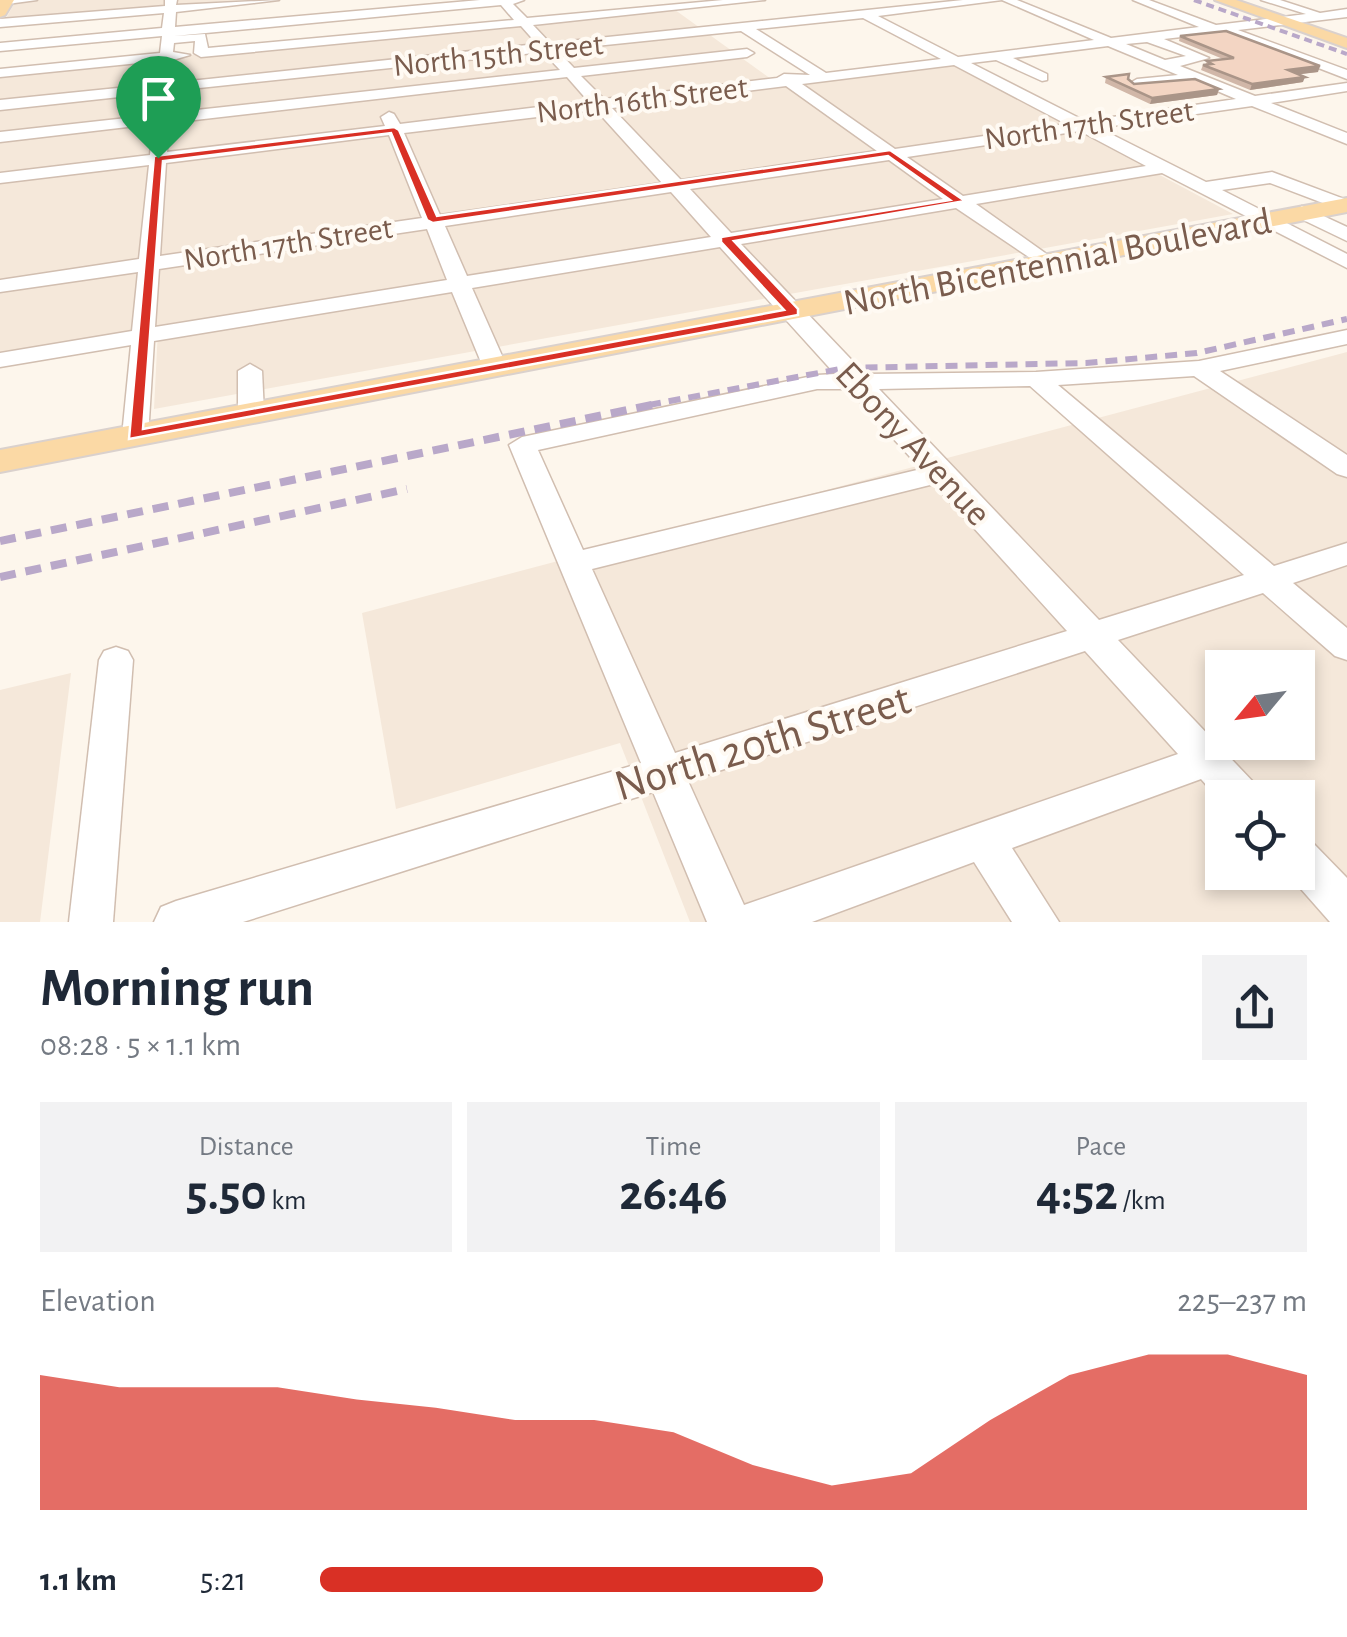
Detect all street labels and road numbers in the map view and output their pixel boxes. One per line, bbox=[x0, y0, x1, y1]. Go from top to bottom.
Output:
street label: North 15th Street bbox=[392, 28, 605, 82]
street label: North 16th Street bbox=[535, 71, 750, 129]
street label: North 17th Street bbox=[982, 94, 1196, 156]
street label: North Bicentennial Boulevard bbox=[840, 203, 1275, 323]
street label: North 17th Street bbox=[182, 212, 395, 276]
street label: Ebony Avenue bbox=[828, 355, 997, 533]
street label: North 20th Street bbox=[610, 677, 916, 810]

